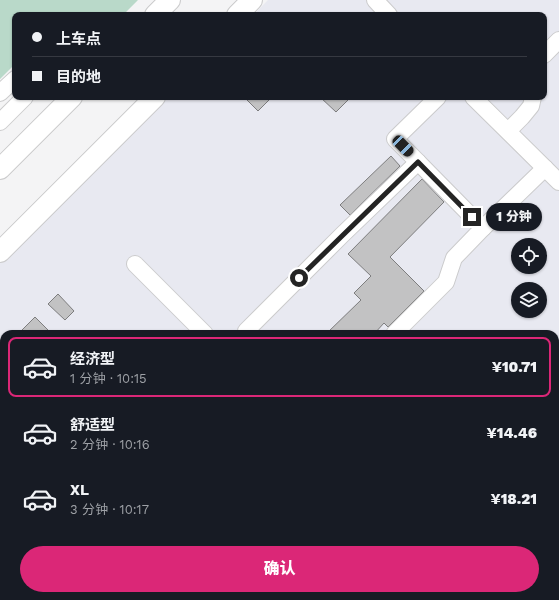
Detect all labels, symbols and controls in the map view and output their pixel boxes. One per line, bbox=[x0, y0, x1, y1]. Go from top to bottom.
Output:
text: 上车点 bbox=[56, 30, 101, 48]
text: 目的地 bbox=[56, 68, 101, 86]
car bbox=[390, 133, 416, 159]
callout: 1 分钟 bbox=[486, 203, 542, 231]
route end bbox=[463, 208, 481, 226]
text: 1 分钟 bbox=[496, 209, 532, 224]
map controls bbox=[511, 238, 547, 318]
button: locate bbox=[511, 238, 547, 274]
route start bbox=[290, 269, 308, 287]
button: layers bbox=[511, 282, 547, 318]
icon: car bbox=[22, 349, 58, 385]
text: 经济型 bbox=[70, 350, 115, 368]
text: ¥10.71 bbox=[492, 358, 537, 376]
text: 1 分钟 · 10:15 bbox=[70, 371, 147, 386]
icon: car bbox=[22, 415, 58, 451]
text: 舒适型 bbox=[70, 416, 115, 434]
text: ¥14.46 bbox=[487, 424, 537, 442]
text: 2 分钟 · 10:16 bbox=[70, 437, 150, 452]
icon: car bbox=[22, 481, 58, 517]
text: XL bbox=[70, 481, 89, 499]
text: ¥18.21 bbox=[490, 490, 537, 508]
text: 3 分钟 · 10:17 bbox=[70, 502, 149, 517]
button: 确认 bbox=[20, 546, 539, 592]

